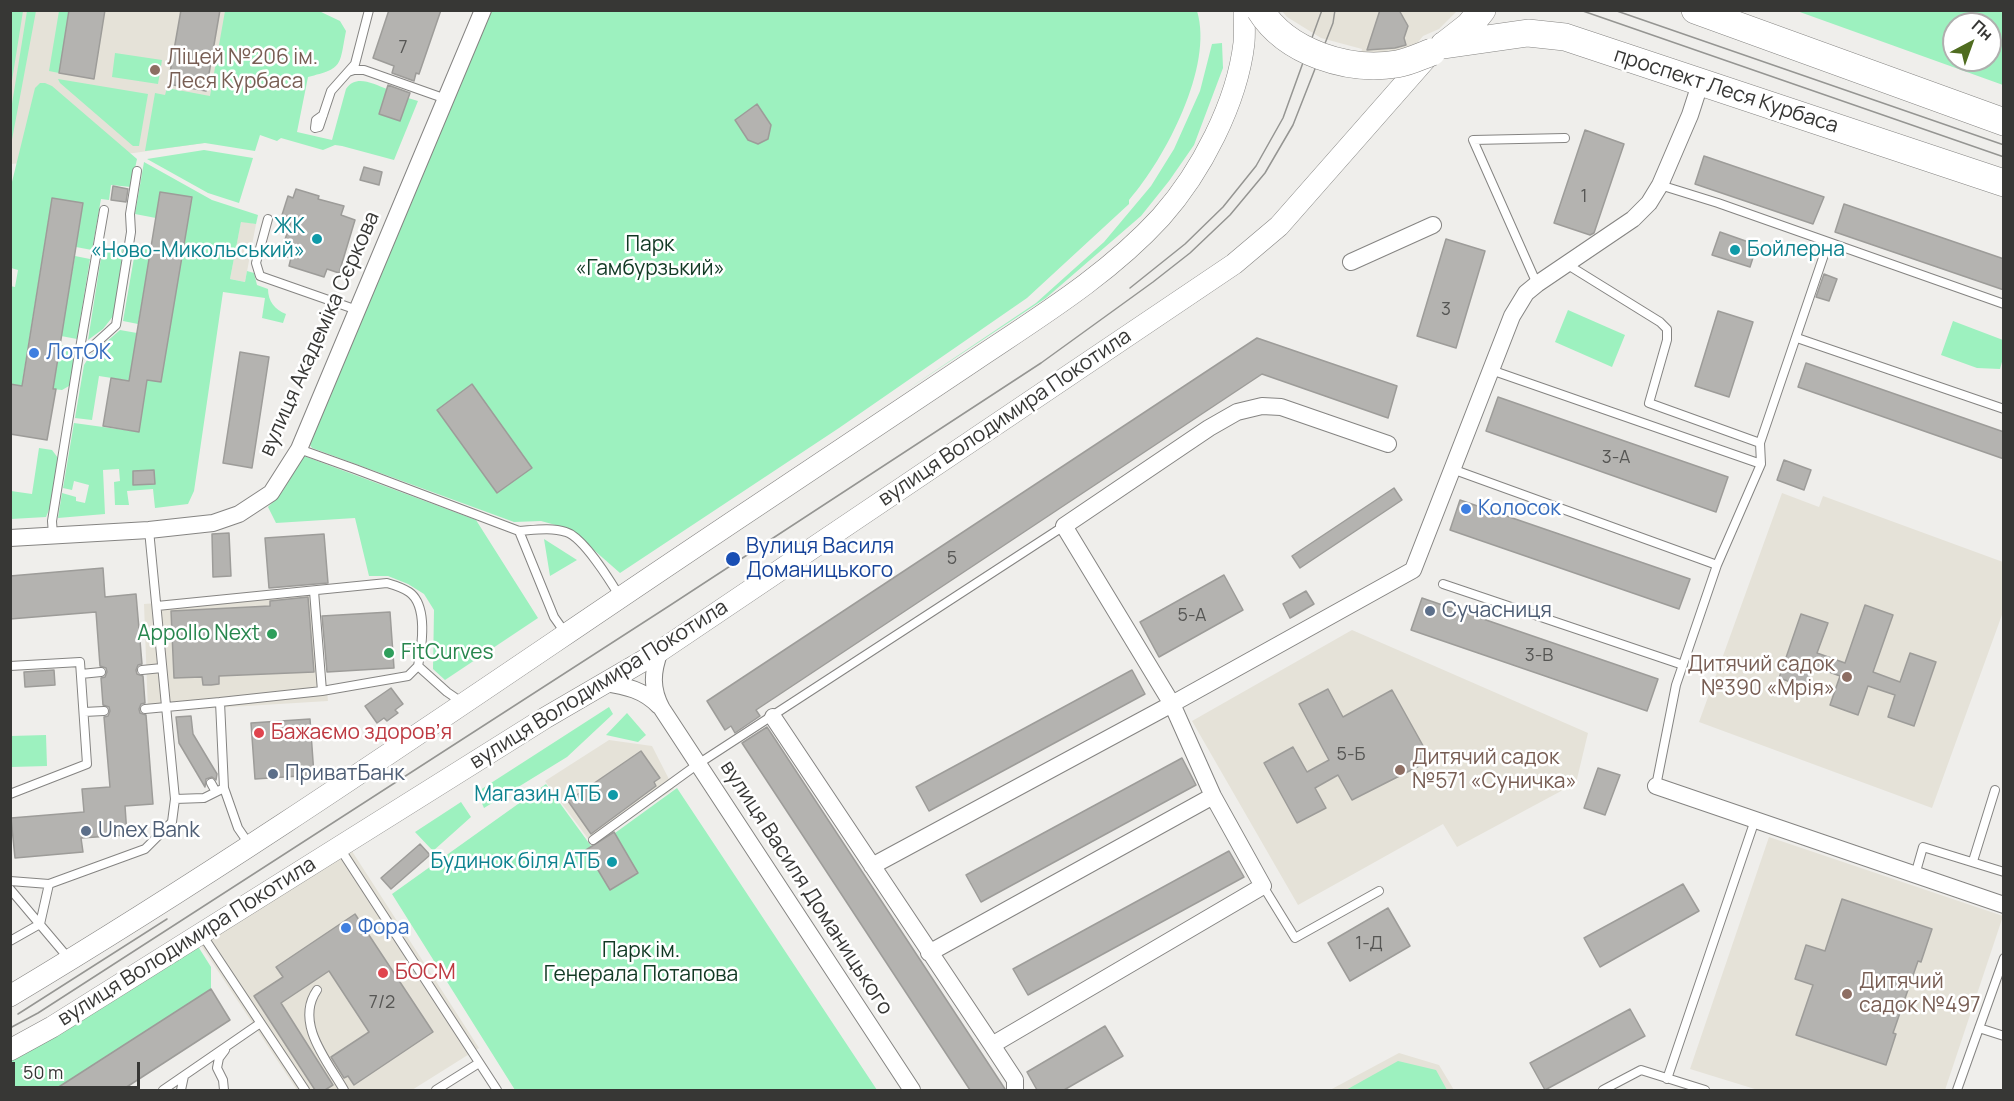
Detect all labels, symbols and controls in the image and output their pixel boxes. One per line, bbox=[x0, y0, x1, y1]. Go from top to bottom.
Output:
north arrow bbox=[1942, 12, 2002, 72]
text: Пн bbox=[1967, 15, 1998, 45]
house number: 7 bbox=[398, 37, 408, 59]
street label: проспект Леся Курбаса bbox=[1611, 43, 1841, 139]
place label: Ліцей №206 ім. Леся Курбаса bbox=[167, 45, 318, 95]
marker: Ліцей №206 ім. Леся Курбаса bbox=[148, 63, 162, 77]
house number: 1 bbox=[1580, 186, 1588, 208]
street label: вулиця Академіка Сєркова bbox=[255, 208, 385, 460]
place label: ЖК «Ново-Микольський» bbox=[91, 214, 305, 264]
marker: ЖК «Ново-Микольський» bbox=[310, 232, 324, 246]
park label: Парк «Гамбурзький» bbox=[575, 232, 725, 282]
place label: Бойлерна bbox=[1747, 237, 1845, 263]
marker: Бойлерна bbox=[1728, 243, 1742, 257]
house number: 3 bbox=[1441, 299, 1451, 321]
street label: вулиця Володимира Покотила bbox=[874, 324, 1136, 512]
place label: ЛотОК bbox=[46, 340, 111, 366]
marker: ЛотОК bbox=[27, 346, 41, 360]
house number: 3-А bbox=[1602, 447, 1630, 469]
place label: Колосок bbox=[1478, 496, 1561, 522]
marker: Колосок bbox=[1459, 502, 1473, 516]
place label: Вулиця Василя Доманицького bbox=[746, 534, 894, 584]
house number: 5 bbox=[947, 548, 957, 570]
marker: Вулиця Василя Доманицького bbox=[724, 550, 742, 568]
street label: вулиця Володимира Покотила bbox=[465, 595, 733, 775]
place label: Сучасниця bbox=[1442, 598, 1552, 624]
marker: Сучасниця bbox=[1423, 604, 1437, 618]
house number: 5-А bbox=[1178, 605, 1206, 627]
place label: Appollo Next bbox=[137, 621, 260, 647]
marker: Appollo Next bbox=[265, 627, 279, 641]
place label: FitCurves bbox=[401, 640, 494, 666]
house number: 3-В bbox=[1525, 645, 1553, 667]
marker: FitCurves bbox=[382, 646, 396, 660]
place label: Дитячий садок №390 «Мрія» bbox=[1688, 652, 1835, 702]
marker: Дитячий садок №390 «Мрія» bbox=[1840, 670, 1854, 684]
place label: Бажаємо здоровʼя bbox=[271, 720, 452, 746]
marker: Бажаємо здоровʼя bbox=[252, 726, 266, 740]
house number: 5-Б bbox=[1337, 744, 1365, 766]
place label: Дитячий садок №571 «Суничка» bbox=[1412, 745, 1577, 795]
street label: вулиця Василя Доманицького bbox=[714, 756, 898, 1020]
place label: ПриватБанк bbox=[285, 761, 405, 787]
marker: Дитячий садок №571 «Суничка» bbox=[1393, 763, 1407, 777]
marker: ПриватБанк bbox=[266, 767, 280, 781]
place label: Магазин АТБ bbox=[474, 782, 601, 808]
marker: Магазин АТБ bbox=[606, 788, 620, 802]
place label: Unex Bank bbox=[98, 818, 200, 844]
marker: Unex Bank bbox=[79, 824, 93, 838]
place label: Будинок біля АТБ bbox=[430, 849, 600, 875]
street label: вулиця Володимира Покотила bbox=[53, 852, 321, 1032]
marker: Будинок біля АТБ bbox=[605, 855, 619, 869]
place label: Фора bbox=[358, 915, 409, 941]
marker: Фора bbox=[339, 921, 353, 935]
house number: 1-Д bbox=[1355, 933, 1383, 955]
park label: Парк ім. Генерала Потапова bbox=[544, 938, 738, 988]
place label: БОСМ bbox=[395, 960, 456, 986]
marker: БОСМ bbox=[376, 966, 390, 980]
place label: Дитячий садок №497 bbox=[1859, 969, 1981, 1019]
marker: Дитячий садок №497 bbox=[1840, 987, 1854, 1001]
house number: 7/2 bbox=[369, 992, 395, 1014]
scale bar bbox=[15, 1050, 142, 1088]
text: 50 m bbox=[23, 1060, 63, 1084]

